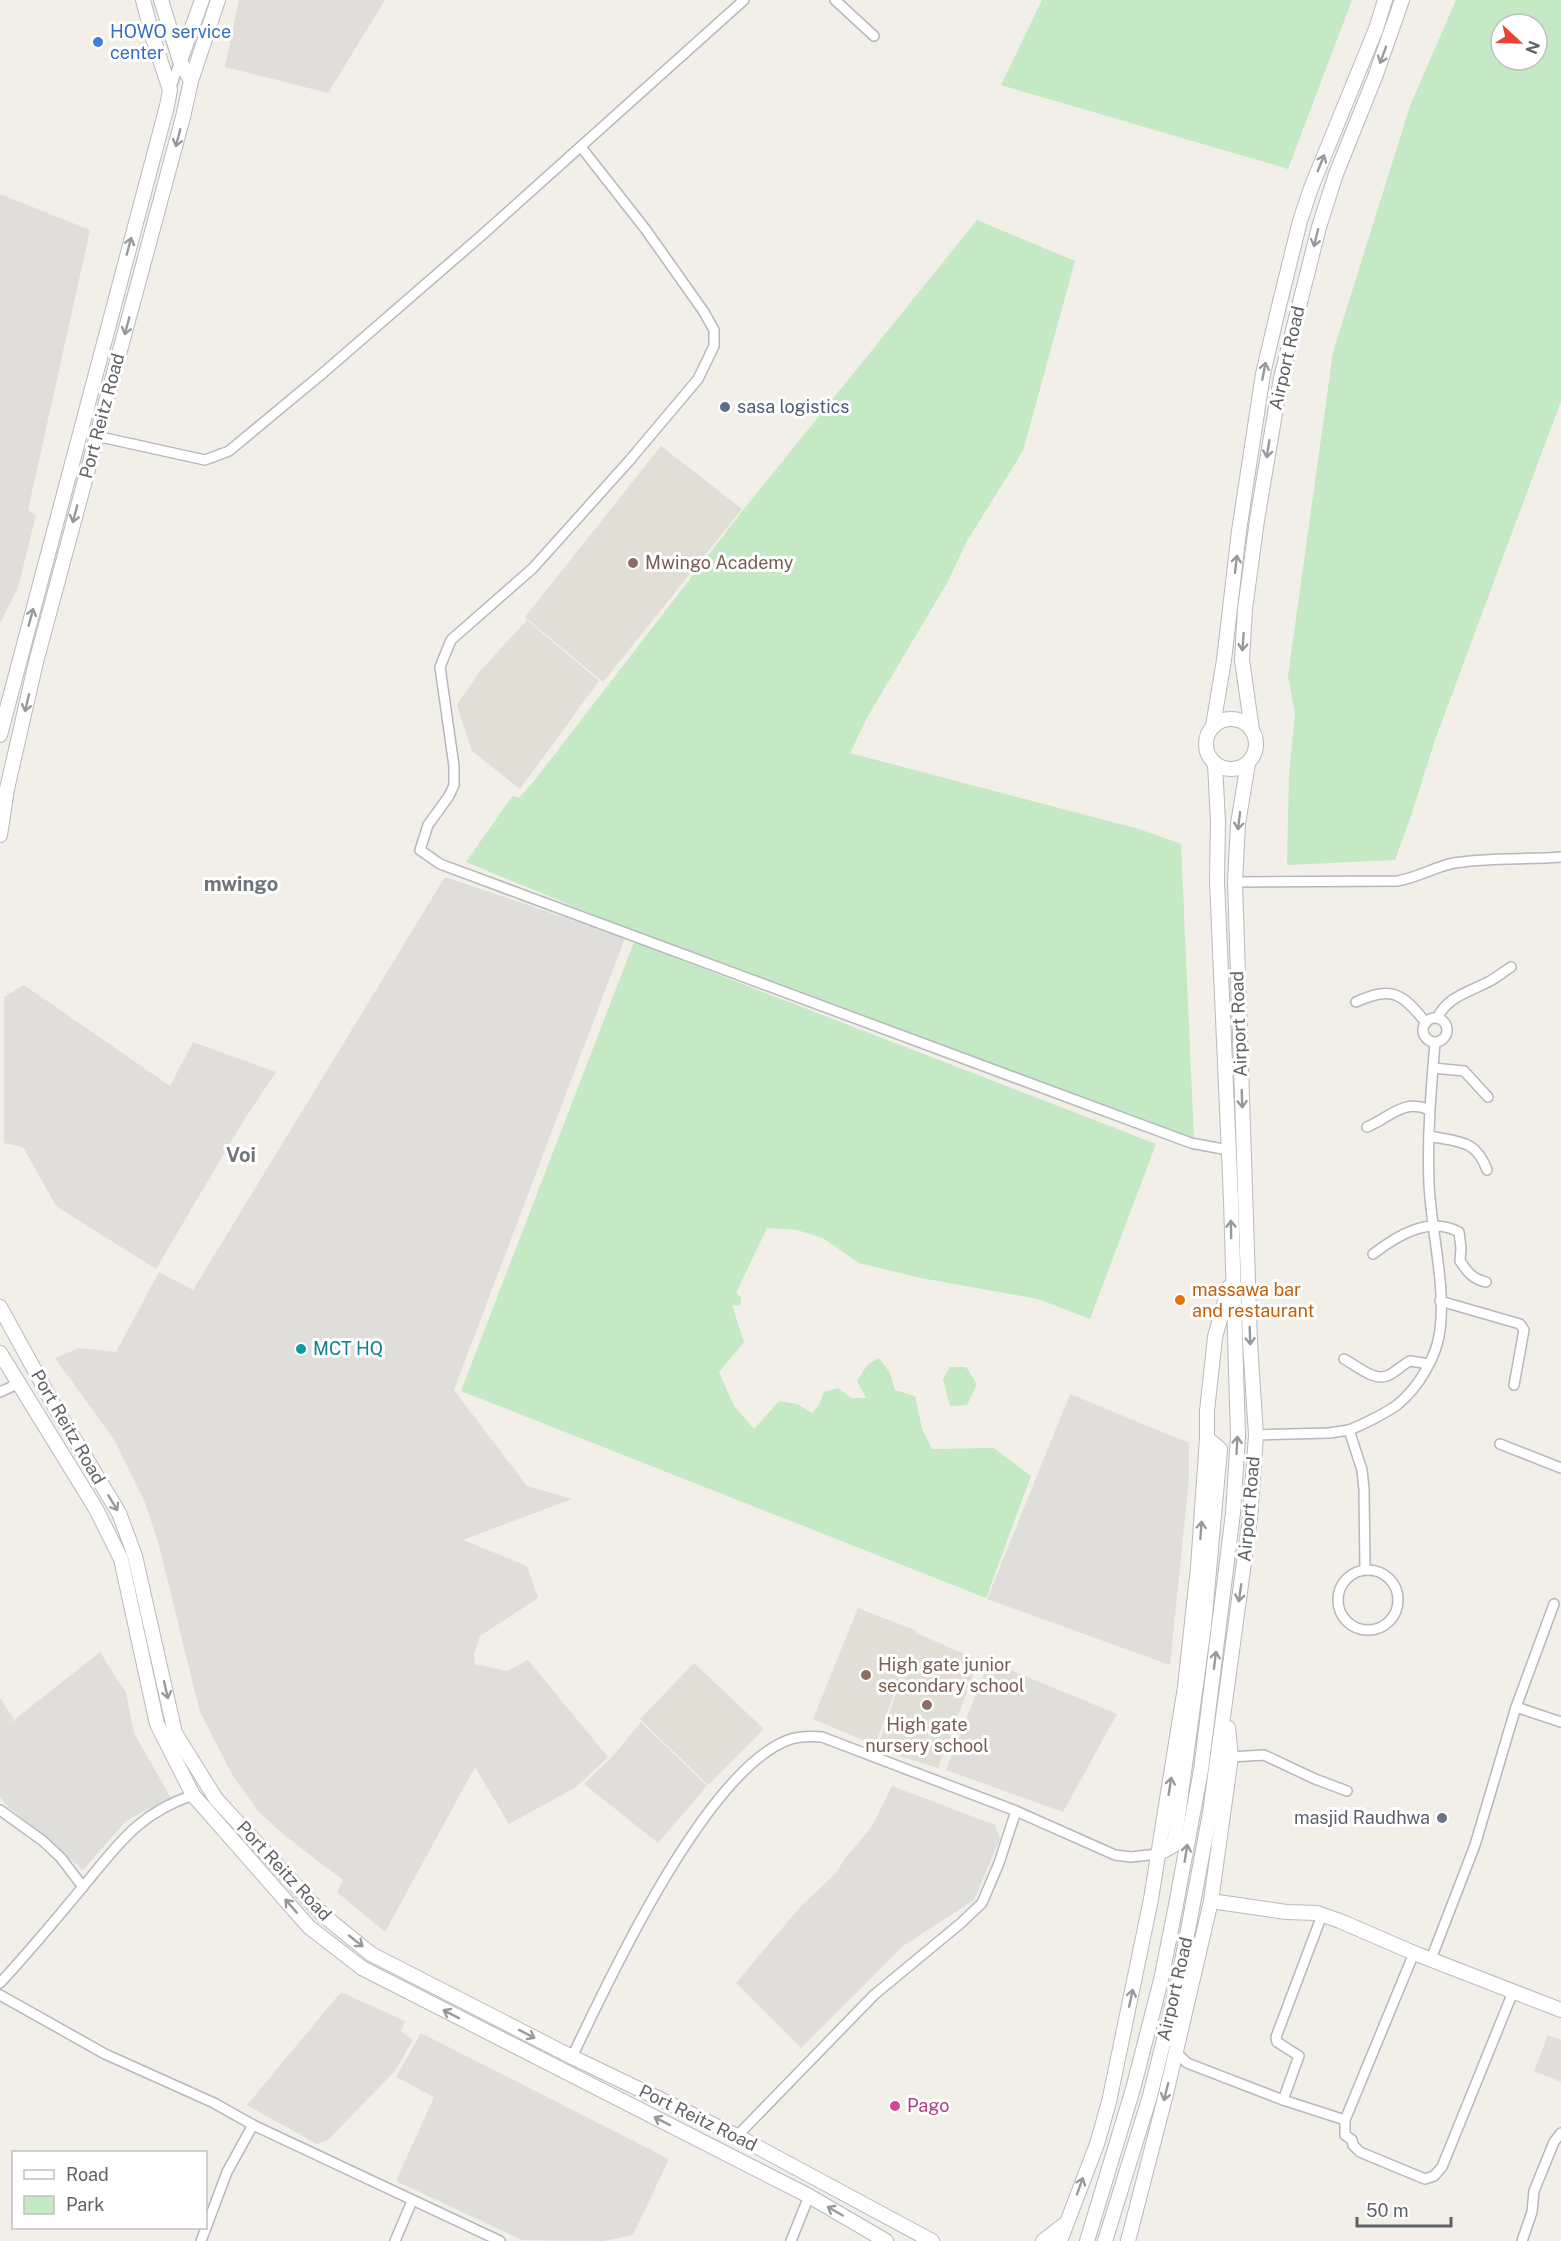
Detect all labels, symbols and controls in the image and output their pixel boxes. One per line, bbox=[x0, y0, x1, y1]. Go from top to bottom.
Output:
north arrow bbox=[1489, 12, 1549, 72]
place label: HOWO service center bbox=[110, 21, 231, 63]
marker: HOWO service center bbox=[91, 35, 105, 49]
text: N bbox=[1521, 38, 1544, 57]
one-way arrow bbox=[1377, 45, 1388, 64]
one-way arrow bbox=[171, 128, 183, 147]
one-way arrow bbox=[1316, 154, 1327, 173]
one-way arrow bbox=[1310, 228, 1322, 247]
one-way arrow bbox=[124, 237, 135, 256]
street label: Airport Road bbox=[1264, 304, 1309, 412]
one-way arrow bbox=[120, 316, 132, 335]
street label: Port Reitz Road bbox=[75, 351, 128, 481]
one-way arrow bbox=[1259, 362, 1270, 381]
place label: sasa logistics bbox=[737, 396, 849, 417]
marker: sasa logistics bbox=[718, 400, 732, 414]
one-way arrow bbox=[1262, 438, 1273, 458]
one-way arrow bbox=[69, 504, 81, 523]
place label: Mwingo Academy bbox=[645, 552, 794, 573]
one-way arrow bbox=[1230, 554, 1241, 574]
marker: Mwingo Academy bbox=[626, 556, 640, 570]
one-way arrow bbox=[26, 608, 37, 627]
one-way arrow bbox=[1237, 631, 1248, 651]
one-way arrow bbox=[20, 693, 32, 712]
one-way arrow bbox=[1233, 810, 1244, 830]
district label: mwingo bbox=[204, 872, 278, 896]
street label: Airport Road bbox=[1226, 971, 1251, 1077]
one-way arrow bbox=[1237, 1089, 1248, 1109]
district label: Voi bbox=[226, 1143, 256, 1167]
one-way arrow bbox=[1226, 1220, 1237, 1240]
place label: massawa bar and restaurant bbox=[1192, 1279, 1315, 1321]
marker: massawa bar and restaurant bbox=[1173, 1293, 1187, 1307]
one-way arrow bbox=[1244, 1326, 1256, 1346]
place label: MCT HQ bbox=[313, 1338, 383, 1359]
marker: MCT HQ bbox=[294, 1342, 308, 1356]
street label: Port Reitz Road bbox=[27, 1366, 110, 1488]
one-way arrow bbox=[1232, 1436, 1243, 1456]
street label: Airport Road bbox=[1233, 1455, 1264, 1563]
one-way arrow bbox=[107, 1494, 119, 1511]
one-way arrow bbox=[1195, 1520, 1206, 1540]
one-way arrow bbox=[1235, 1583, 1246, 1603]
one-way arrow bbox=[1210, 1651, 1221, 1670]
place label: High gate junior secondary school bbox=[878, 1654, 1024, 1696]
marker: High gate junior secondary school bbox=[859, 1668, 873, 1682]
one-way arrow bbox=[160, 1680, 172, 1699]
marker: High gate nursery school bbox=[920, 1698, 934, 1712]
place label: High gate nursery school bbox=[865, 1714, 989, 1756]
one-way arrow bbox=[1165, 1777, 1176, 1796]
place label: masjid Raudhwa bbox=[1294, 1807, 1430, 1828]
marker: masjid Raudhwa bbox=[1435, 1811, 1449, 1825]
street label: Port Reitz Road bbox=[233, 1816, 336, 1925]
one-way arrow bbox=[1180, 1843, 1191, 1863]
one-way arrow bbox=[284, 1899, 298, 1914]
one-way arrow bbox=[347, 1935, 363, 1948]
street label: Airport Road bbox=[1152, 1935, 1197, 2043]
one-way arrow bbox=[1126, 1989, 1138, 2008]
one-way arrow bbox=[443, 2007, 461, 2019]
one-way arrow bbox=[517, 2029, 535, 2040]
street label: Port Reitz Road bbox=[636, 2080, 761, 2155]
one-way arrow bbox=[1159, 2083, 1171, 2102]
place label: Pago bbox=[907, 2095, 949, 2116]
marker: Pago bbox=[888, 2099, 902, 2113]
one-way arrow bbox=[654, 2115, 672, 2126]
legend bbox=[12, 2151, 207, 2229]
text: Road bbox=[66, 2164, 109, 2185]
one-way arrow bbox=[1076, 2177, 1087, 2196]
scale bar bbox=[1357, 2190, 1452, 2228]
text: Park bbox=[66, 2194, 104, 2215]
text: 50 m bbox=[1366, 2200, 1409, 2221]
one-way arrow bbox=[827, 2205, 844, 2217]

